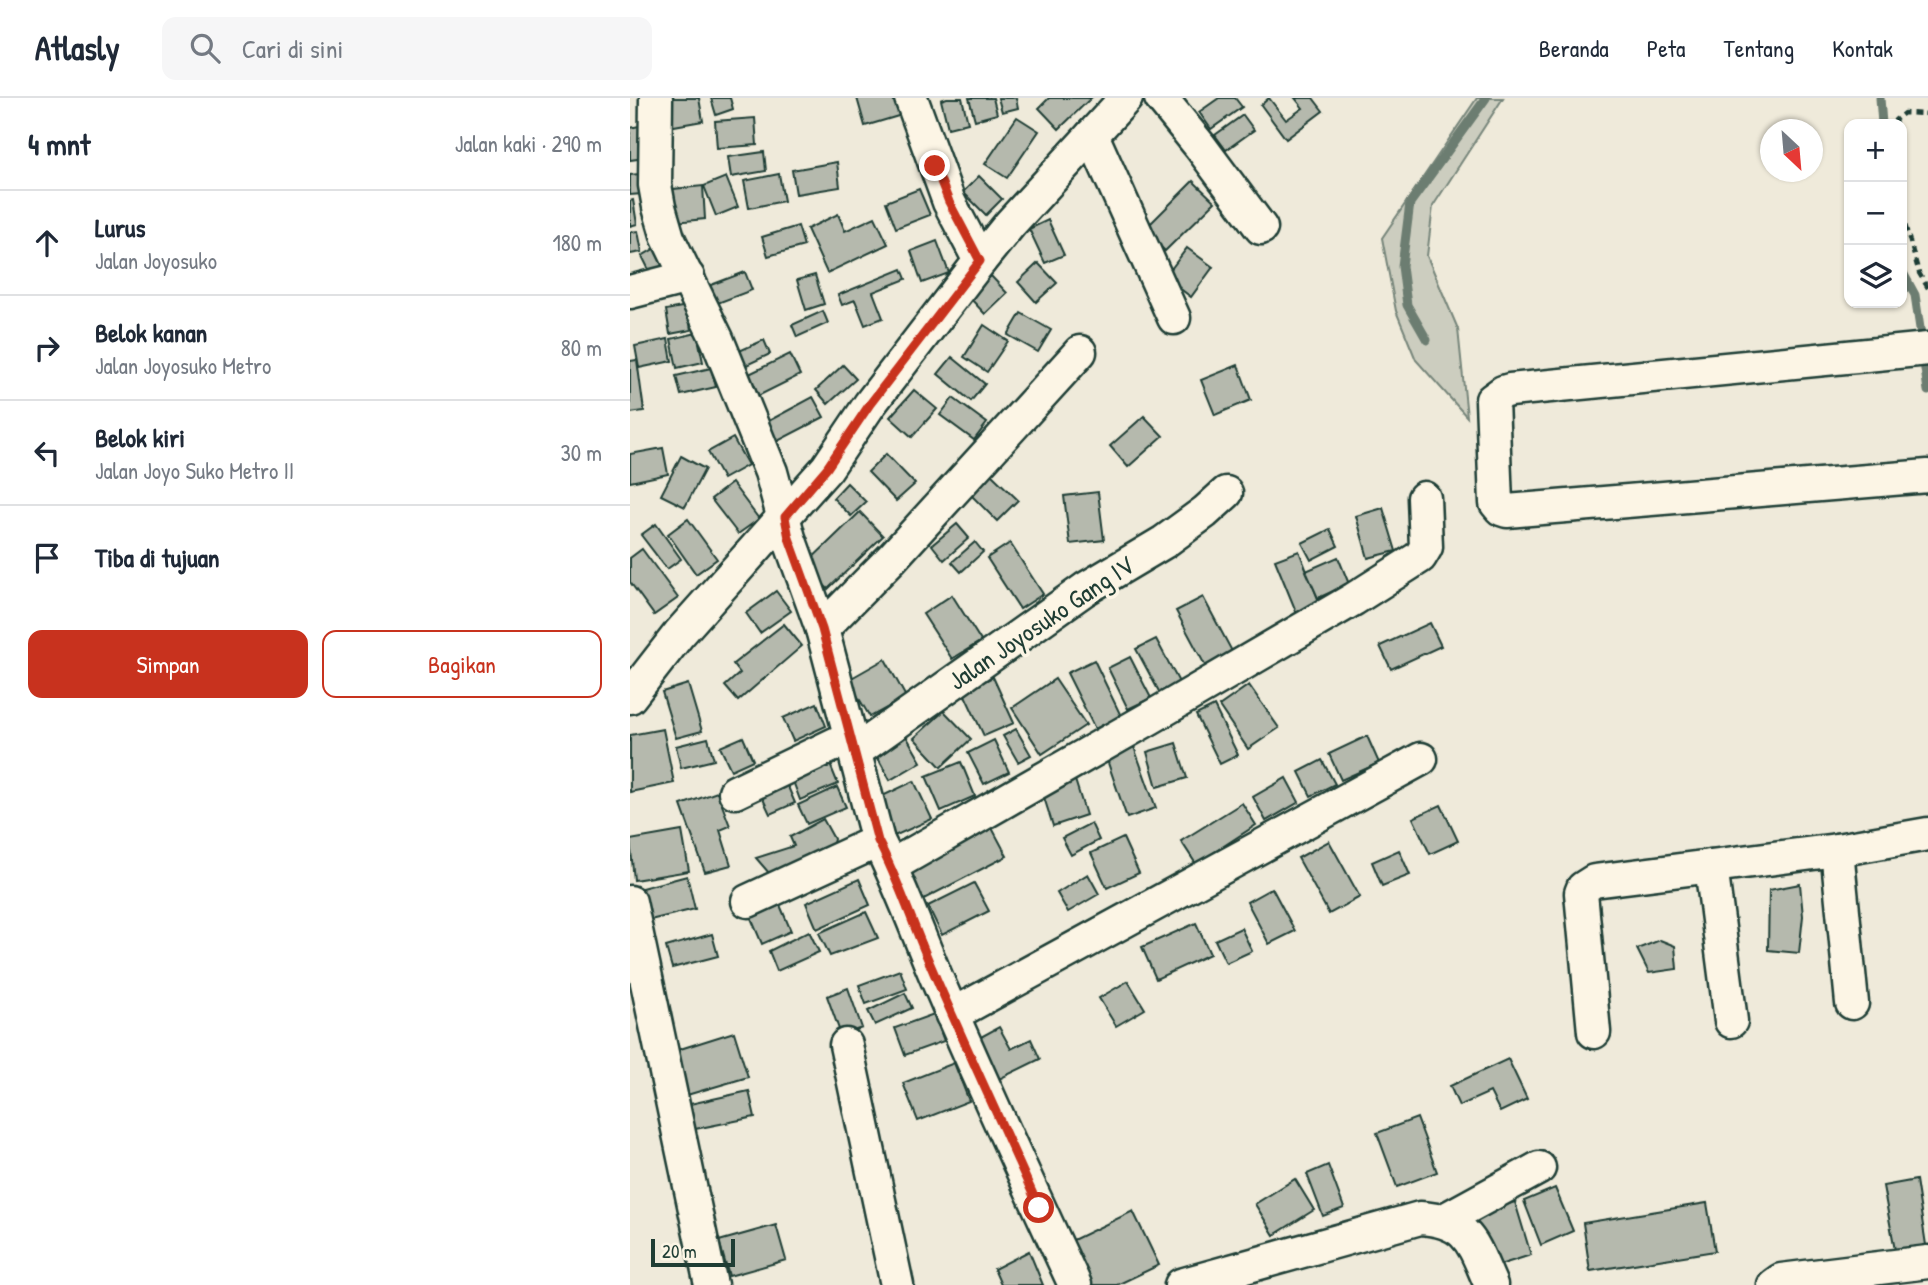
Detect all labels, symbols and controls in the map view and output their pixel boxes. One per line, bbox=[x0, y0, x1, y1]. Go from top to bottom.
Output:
search box bbox=[162, 17, 652, 80]
text: Atlasly bbox=[35, 26, 120, 70]
icon: search bbox=[186, 29, 224, 67]
text: Cari di sini bbox=[242, 31, 343, 66]
text: Beranda bbox=[1539, 32, 1609, 64]
text: Peta bbox=[1647, 32, 1685, 64]
text: Tentang bbox=[1723, 32, 1794, 64]
text: Kontak bbox=[1832, 32, 1893, 64]
north arrow bbox=[1760, 119, 1823, 182]
map controls bbox=[1844, 119, 1907, 308]
button: + bbox=[1844, 119, 1907, 182]
text: 4 mnt bbox=[28, 124, 90, 164]
text: Jalan kaki · 290 m bbox=[455, 128, 602, 159]
route end bbox=[919, 150, 950, 181]
button: − bbox=[1844, 182, 1907, 245]
text: Lurus bbox=[95, 210, 146, 245]
icon: ahead bbox=[28, 224, 66, 262]
text: 180 m bbox=[552, 227, 602, 258]
text: Jalan Joyosuko bbox=[95, 245, 217, 276]
button: layers bbox=[1844, 245, 1907, 308]
text: Belok kanan bbox=[95, 315, 207, 350]
icon: right bbox=[28, 329, 66, 367]
text: 80 m bbox=[561, 332, 602, 363]
text: Jalan Joyosuko Metro bbox=[95, 350, 271, 381]
text: Belok kiri bbox=[95, 420, 185, 455]
icon: left bbox=[28, 434, 66, 472]
text: 30 m bbox=[560, 437, 602, 468]
text: Jalan Joyo Suko Metro II bbox=[95, 455, 294, 486]
icon: arrive bbox=[28, 539, 66, 577]
text: Tiba di tujuan bbox=[95, 540, 220, 575]
street label: Jalan Joyosuko Gang IV bbox=[941, 547, 1141, 698]
button: Simpan bbox=[28, 630, 308, 698]
button: Bagikan bbox=[322, 630, 602, 698]
route start bbox=[1023, 1192, 1054, 1223]
scale bar bbox=[651, 1236, 735, 1268]
text: 20 m bbox=[662, 1238, 697, 1264]

